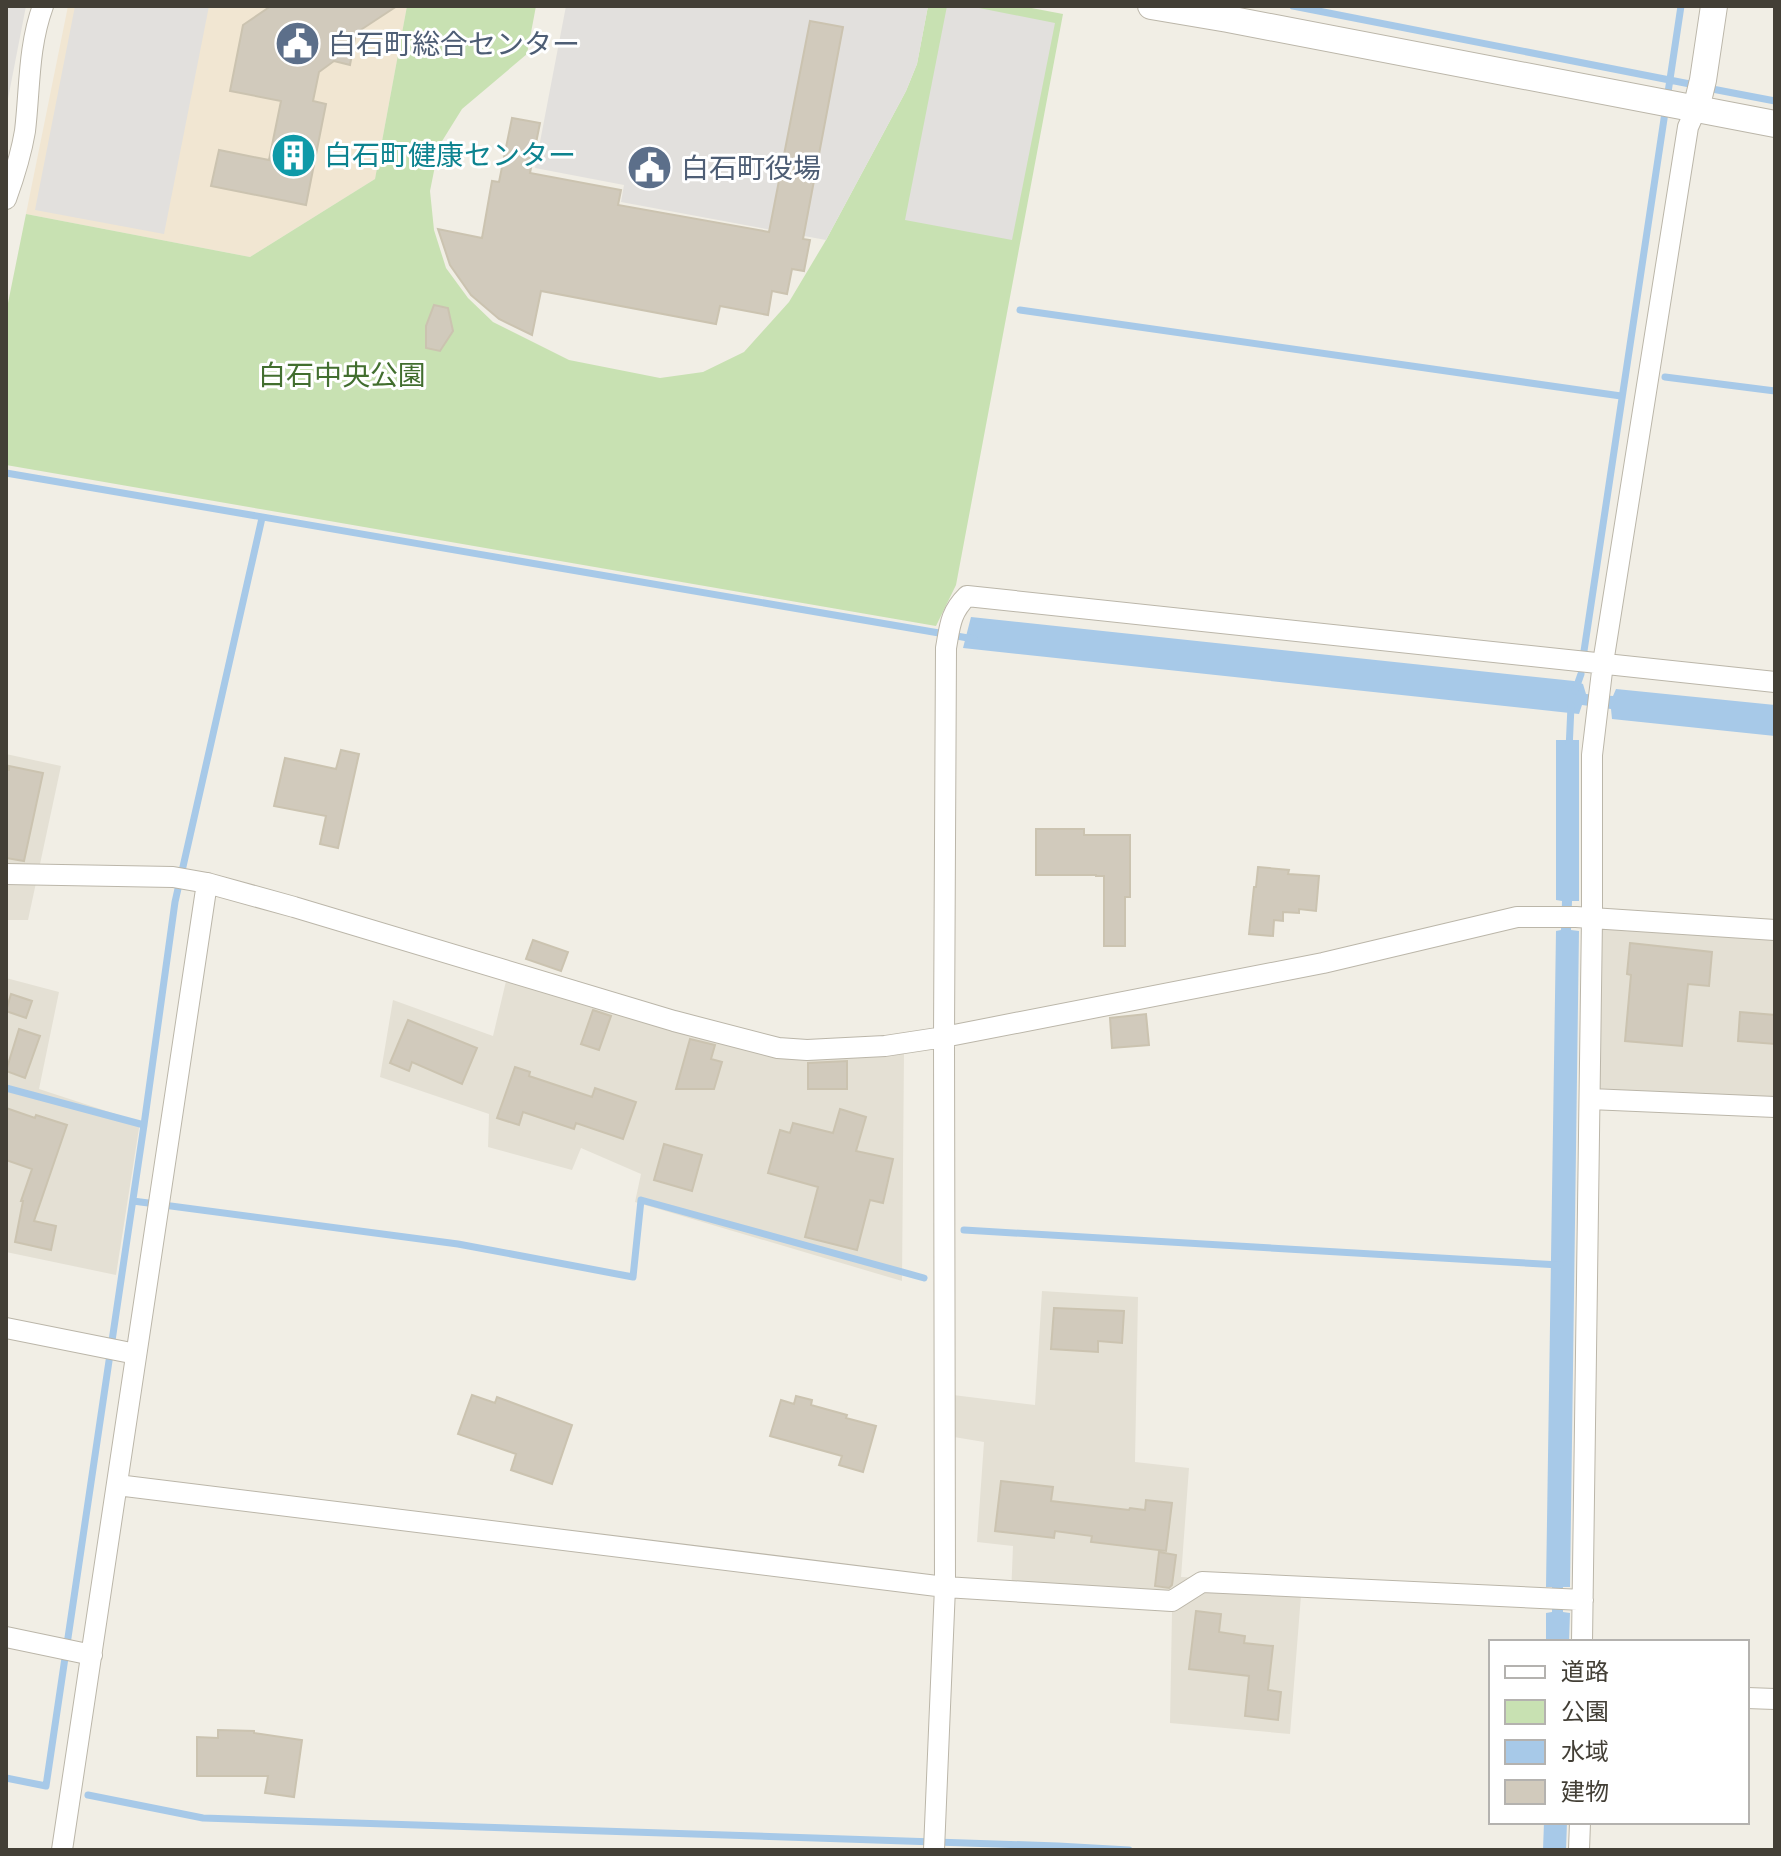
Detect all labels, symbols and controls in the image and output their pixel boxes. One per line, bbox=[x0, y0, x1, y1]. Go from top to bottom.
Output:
public building icon: 白石町総合センター bbox=[273, 20, 321, 68]
place label: 白石町総合センター bbox=[328, 27, 580, 61]
building icon: 白石町健康センター bbox=[269, 131, 317, 179]
place label: 白石町健康センター bbox=[324, 138, 576, 172]
public building icon: 白石町役場 bbox=[626, 144, 674, 192]
place label: 白石町役場 bbox=[681, 151, 821, 185]
park label: 白石中央公園 bbox=[258, 358, 426, 392]
legend bbox=[1489, 1640, 1749, 1824]
text: 道路 bbox=[1561, 1657, 1609, 1686]
text: 公園 bbox=[1561, 1697, 1609, 1726]
text: 水域 bbox=[1561, 1737, 1609, 1766]
text: 建物 bbox=[1561, 1777, 1609, 1806]

